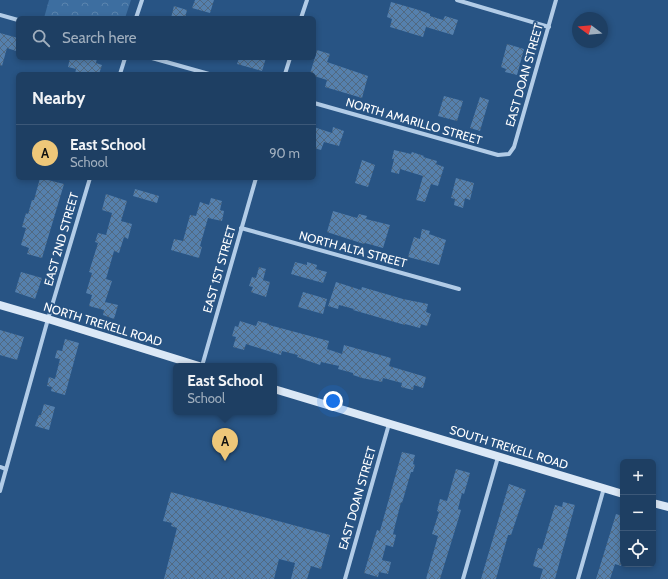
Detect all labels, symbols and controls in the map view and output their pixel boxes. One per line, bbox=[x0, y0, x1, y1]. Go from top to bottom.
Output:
north arrow bbox=[572, 12, 608, 48]
search box bbox=[16, 16, 316, 60]
street label: EAST DOAN STREET bbox=[502, 21, 546, 128]
icon: search bbox=[30, 27, 52, 49]
text: Search here bbox=[62, 29, 137, 47]
text: Nearby bbox=[32, 88, 85, 108]
street label: NORTH AMARILLO STREET bbox=[344, 94, 484, 148]
text: East School bbox=[70, 136, 146, 154]
text: A bbox=[41, 145, 49, 161]
text: 90 m bbox=[269, 145, 300, 161]
text: School bbox=[70, 154, 108, 170]
street label: EAST 2ND STREET bbox=[40, 190, 82, 288]
street label: EAST 1ST STREET bbox=[199, 223, 239, 315]
street label: NORTH ALTA STREET bbox=[297, 227, 409, 271]
street label: NORTH TREKELL ROAD bbox=[42, 299, 164, 349]
popup bbox=[173, 363, 277, 415]
text: East School bbox=[187, 372, 263, 390]
text: School bbox=[187, 390, 225, 406]
your location bbox=[323, 391, 343, 411]
street label: SOUTH TREKELL ROAD bbox=[448, 422, 570, 472]
pin: A bbox=[212, 428, 238, 461]
street label: EAST DOAN STREET bbox=[335, 444, 379, 551]
map controls bbox=[620, 459, 656, 567]
button: + bbox=[620, 459, 656, 495]
button: − bbox=[620, 495, 656, 531]
button: locate bbox=[620, 531, 656, 567]

